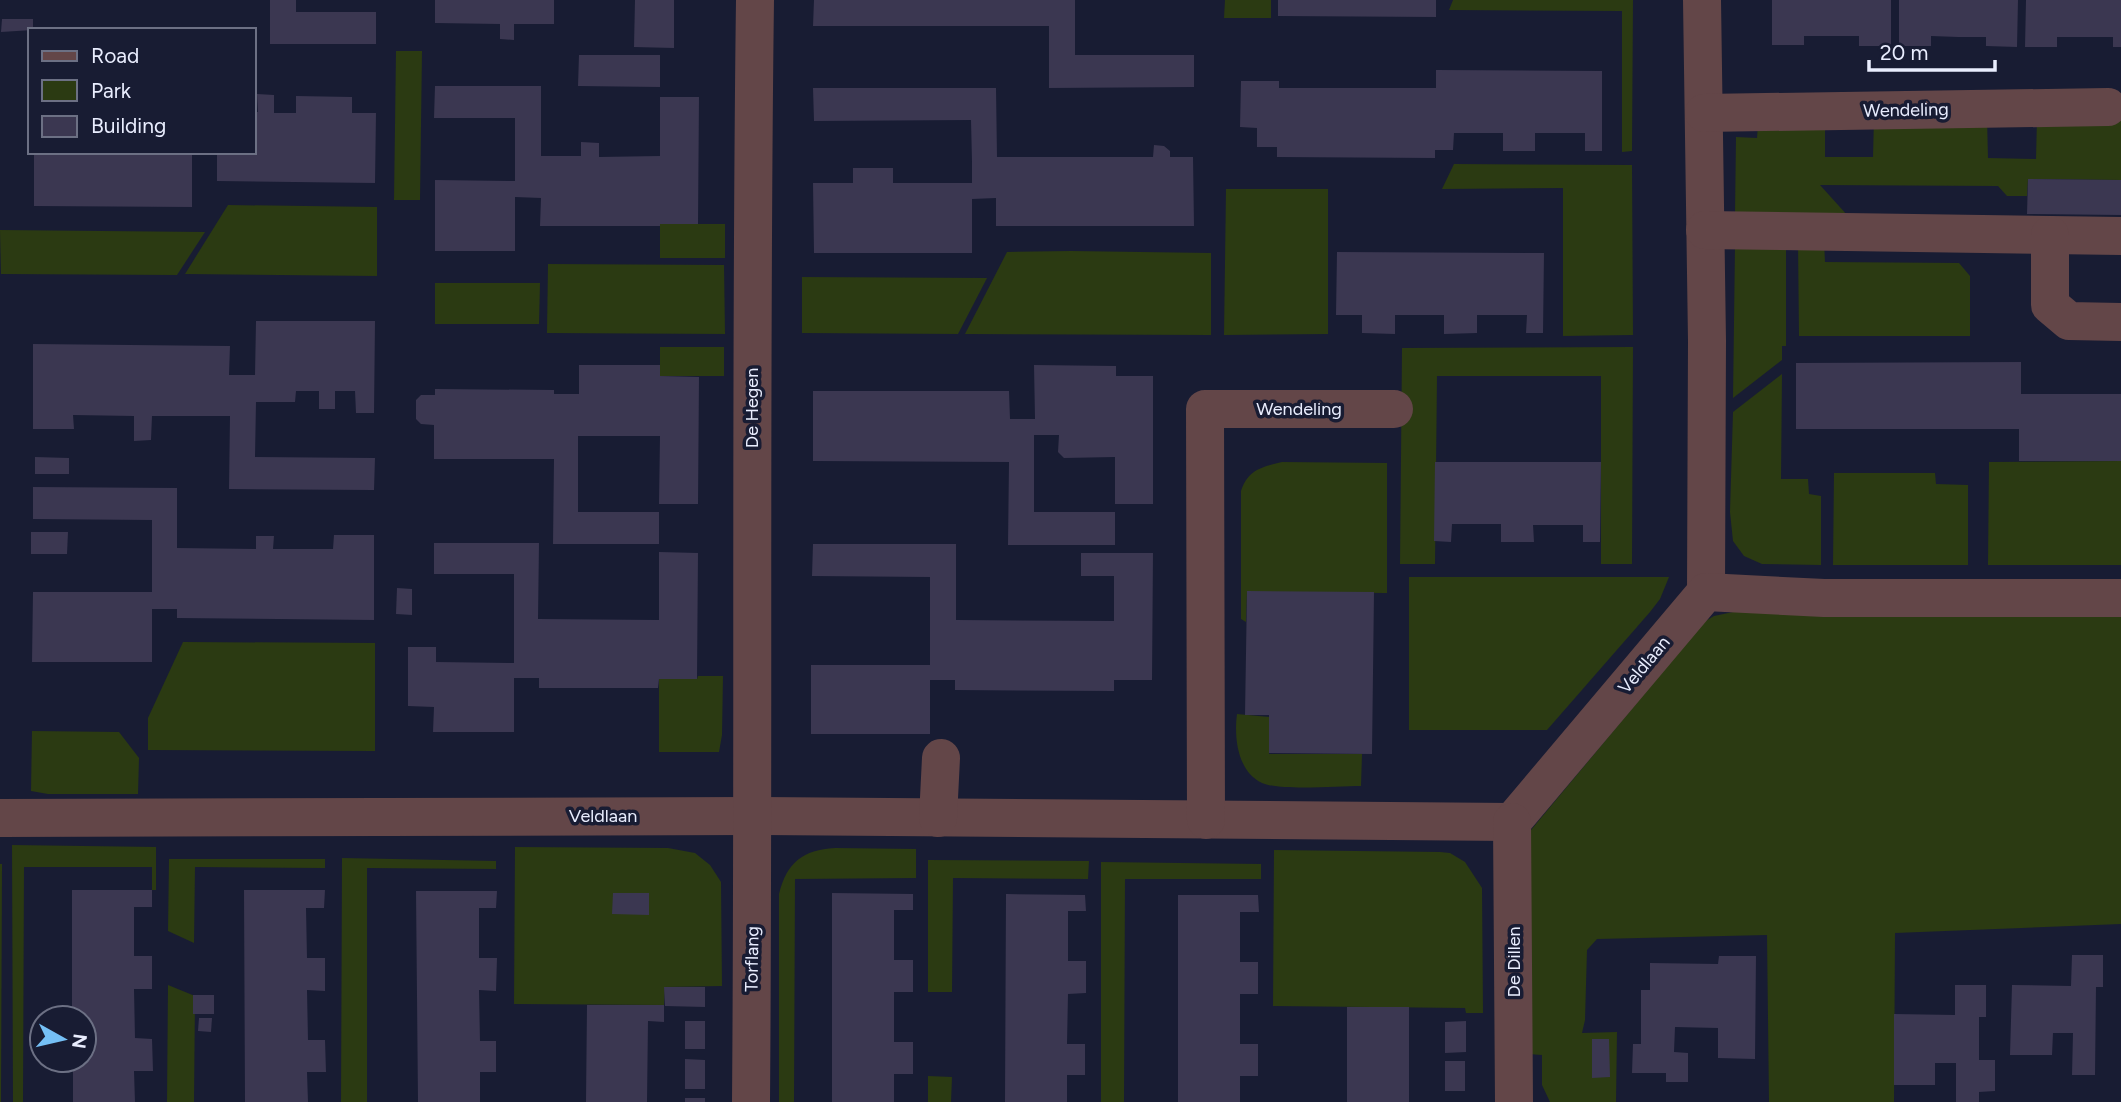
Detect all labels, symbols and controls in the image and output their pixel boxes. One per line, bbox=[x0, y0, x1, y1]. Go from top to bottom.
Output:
legend bbox=[28, 28, 256, 154]
scale bar bbox=[1869, 28, 1995, 72]
text: 20 m bbox=[1880, 40, 1928, 65]
text: Road bbox=[91, 43, 139, 68]
text: Park bbox=[91, 78, 132, 103]
street label: Wendeling bbox=[1863, 98, 1949, 122]
text: Building bbox=[91, 113, 166, 138]
street label: De Hegen bbox=[741, 368, 763, 448]
street label: Wendeling bbox=[1256, 398, 1342, 420]
street label: Veldlaan bbox=[1614, 632, 1674, 698]
street label: Veldlaan bbox=[569, 805, 637, 827]
street label: Torflang bbox=[740, 926, 764, 992]
street label: De Dillen bbox=[1503, 926, 1525, 998]
north arrow bbox=[28, 1004, 98, 1074]
text: N bbox=[67, 1032, 92, 1050]

